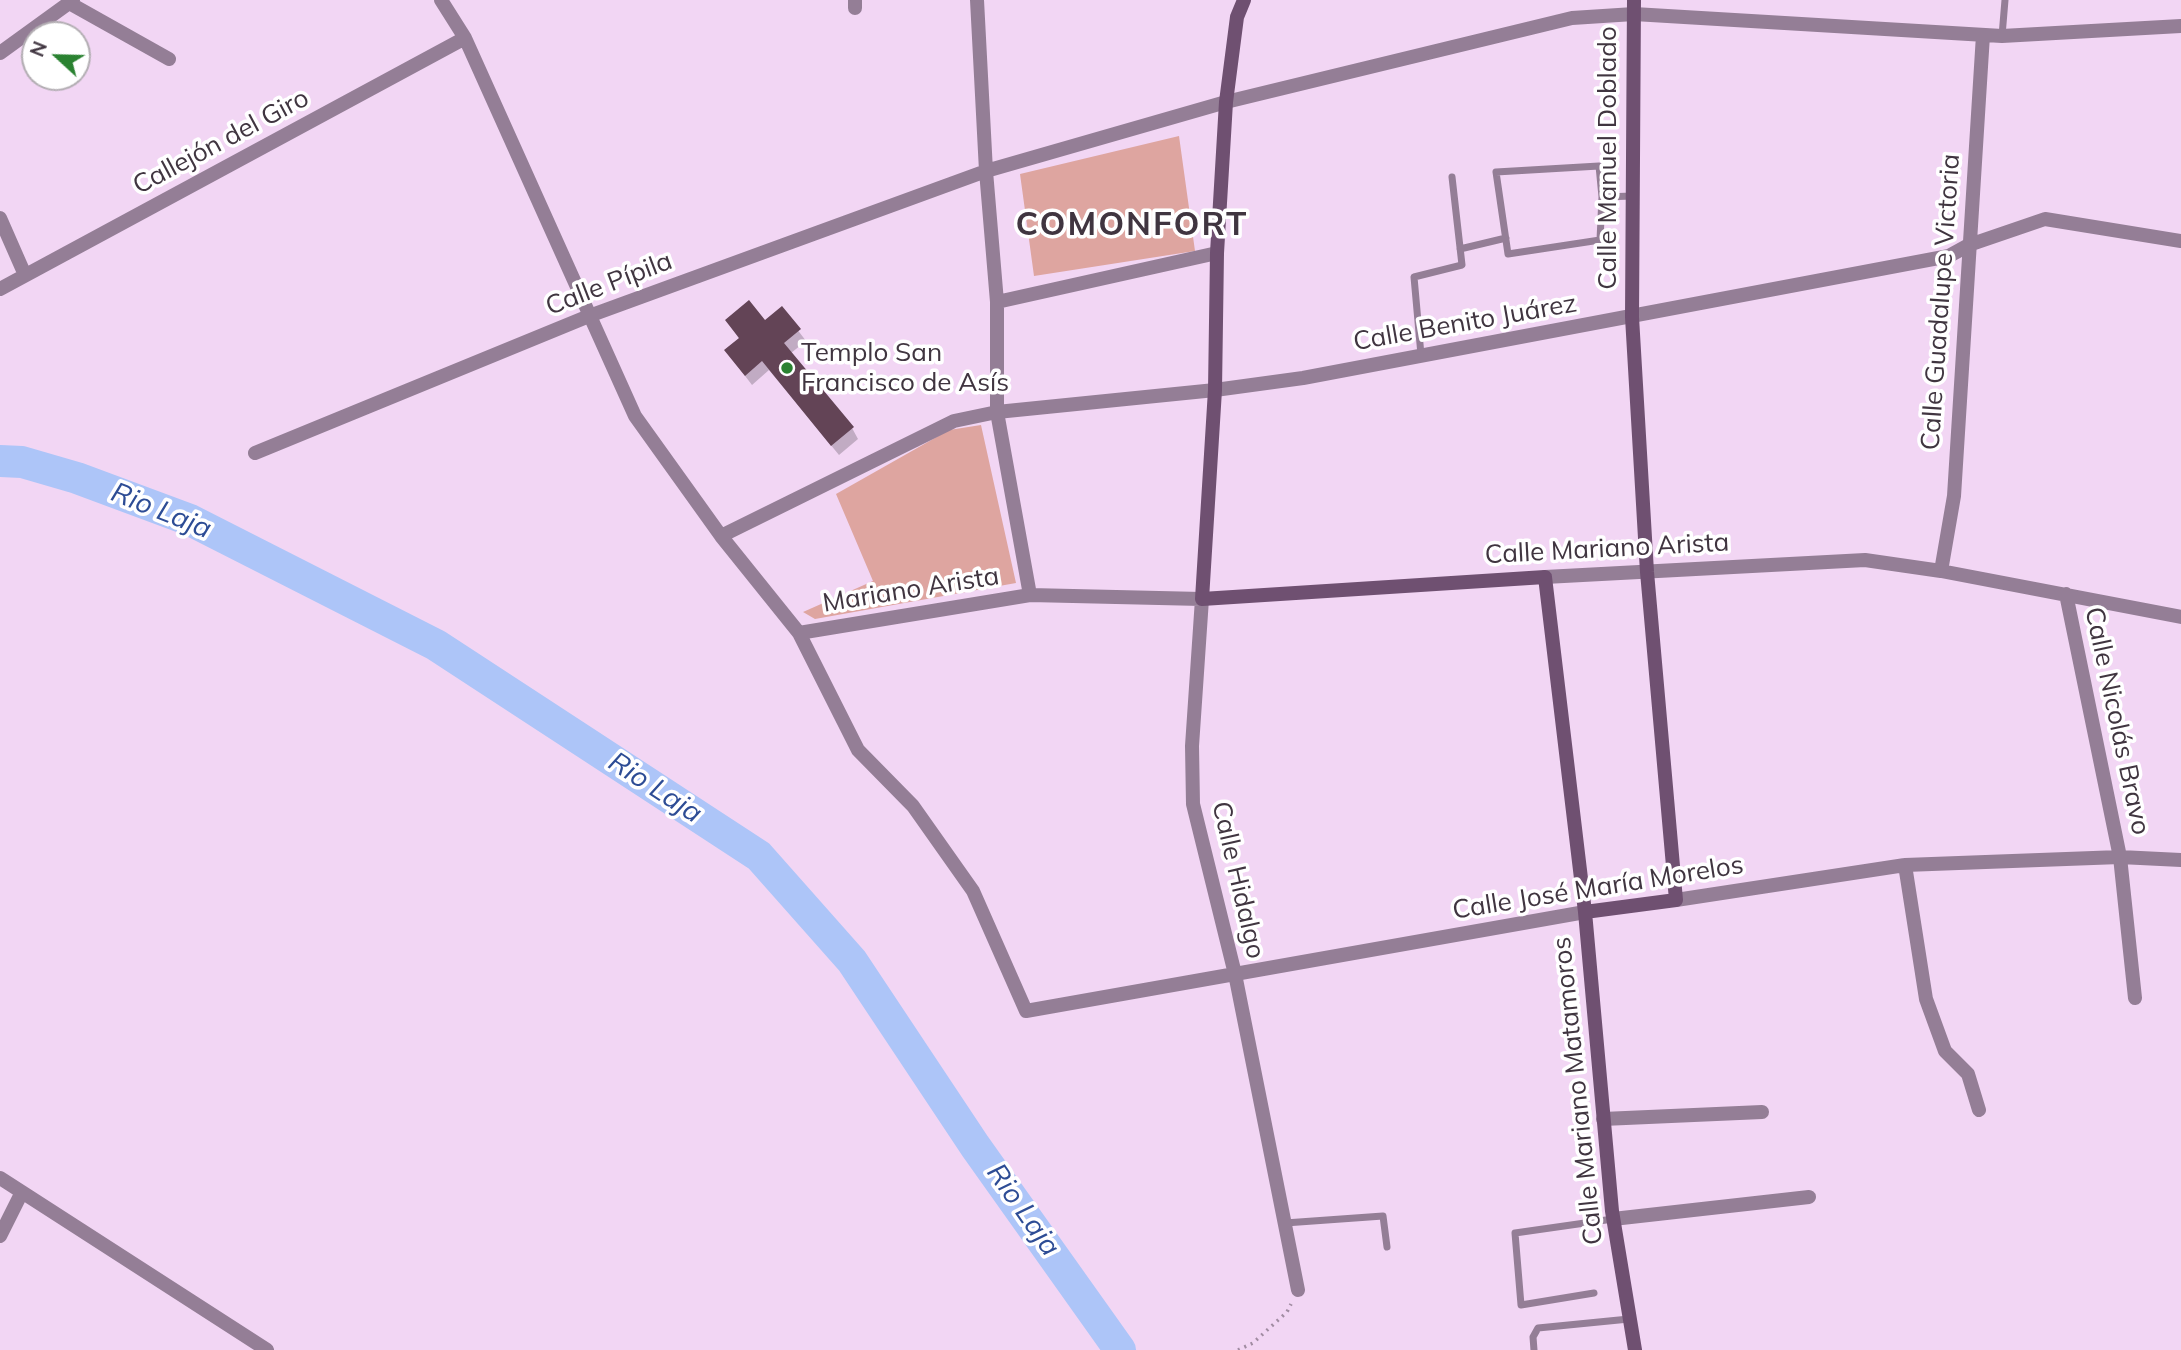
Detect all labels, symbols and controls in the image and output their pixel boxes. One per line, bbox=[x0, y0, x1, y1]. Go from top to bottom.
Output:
north arrow bbox=[21, 21, 91, 91]
street label: Calle Manuel Doblado bbox=[1592, 26, 1624, 290]
text: N bbox=[25, 38, 52, 60]
street label: Callejón del Giro bbox=[128, 83, 314, 201]
street label: Calle Guadalupe Victoria bbox=[1915, 153, 1967, 451]
district label: COMONFORT bbox=[1017, 205, 1247, 245]
street label: Calle Pípila bbox=[541, 246, 677, 322]
street label: Calle Benito Juárez bbox=[1351, 288, 1579, 358]
place label: Templo San Francisco de Asís bbox=[801, 337, 1009, 398]
marker: Templo San Francisco de Asís bbox=[779, 360, 795, 376]
water label: Rio Laja bbox=[106, 476, 216, 546]
street label: Calle Mariano Arista bbox=[1484, 527, 1730, 571]
street label: Mariano Arista bbox=[821, 561, 1001, 619]
street label: Calle Nicolás Bravo bbox=[2078, 604, 2156, 838]
water label: Rio Laja bbox=[602, 745, 708, 831]
street label: Calle Hidalgo bbox=[1205, 798, 1271, 962]
street label: Calle José María Morelos bbox=[1450, 850, 1746, 926]
street label: Calle Mariano Matamoros bbox=[1546, 935, 1610, 1247]
water label: Rio Laja bbox=[979, 1157, 1067, 1263]

